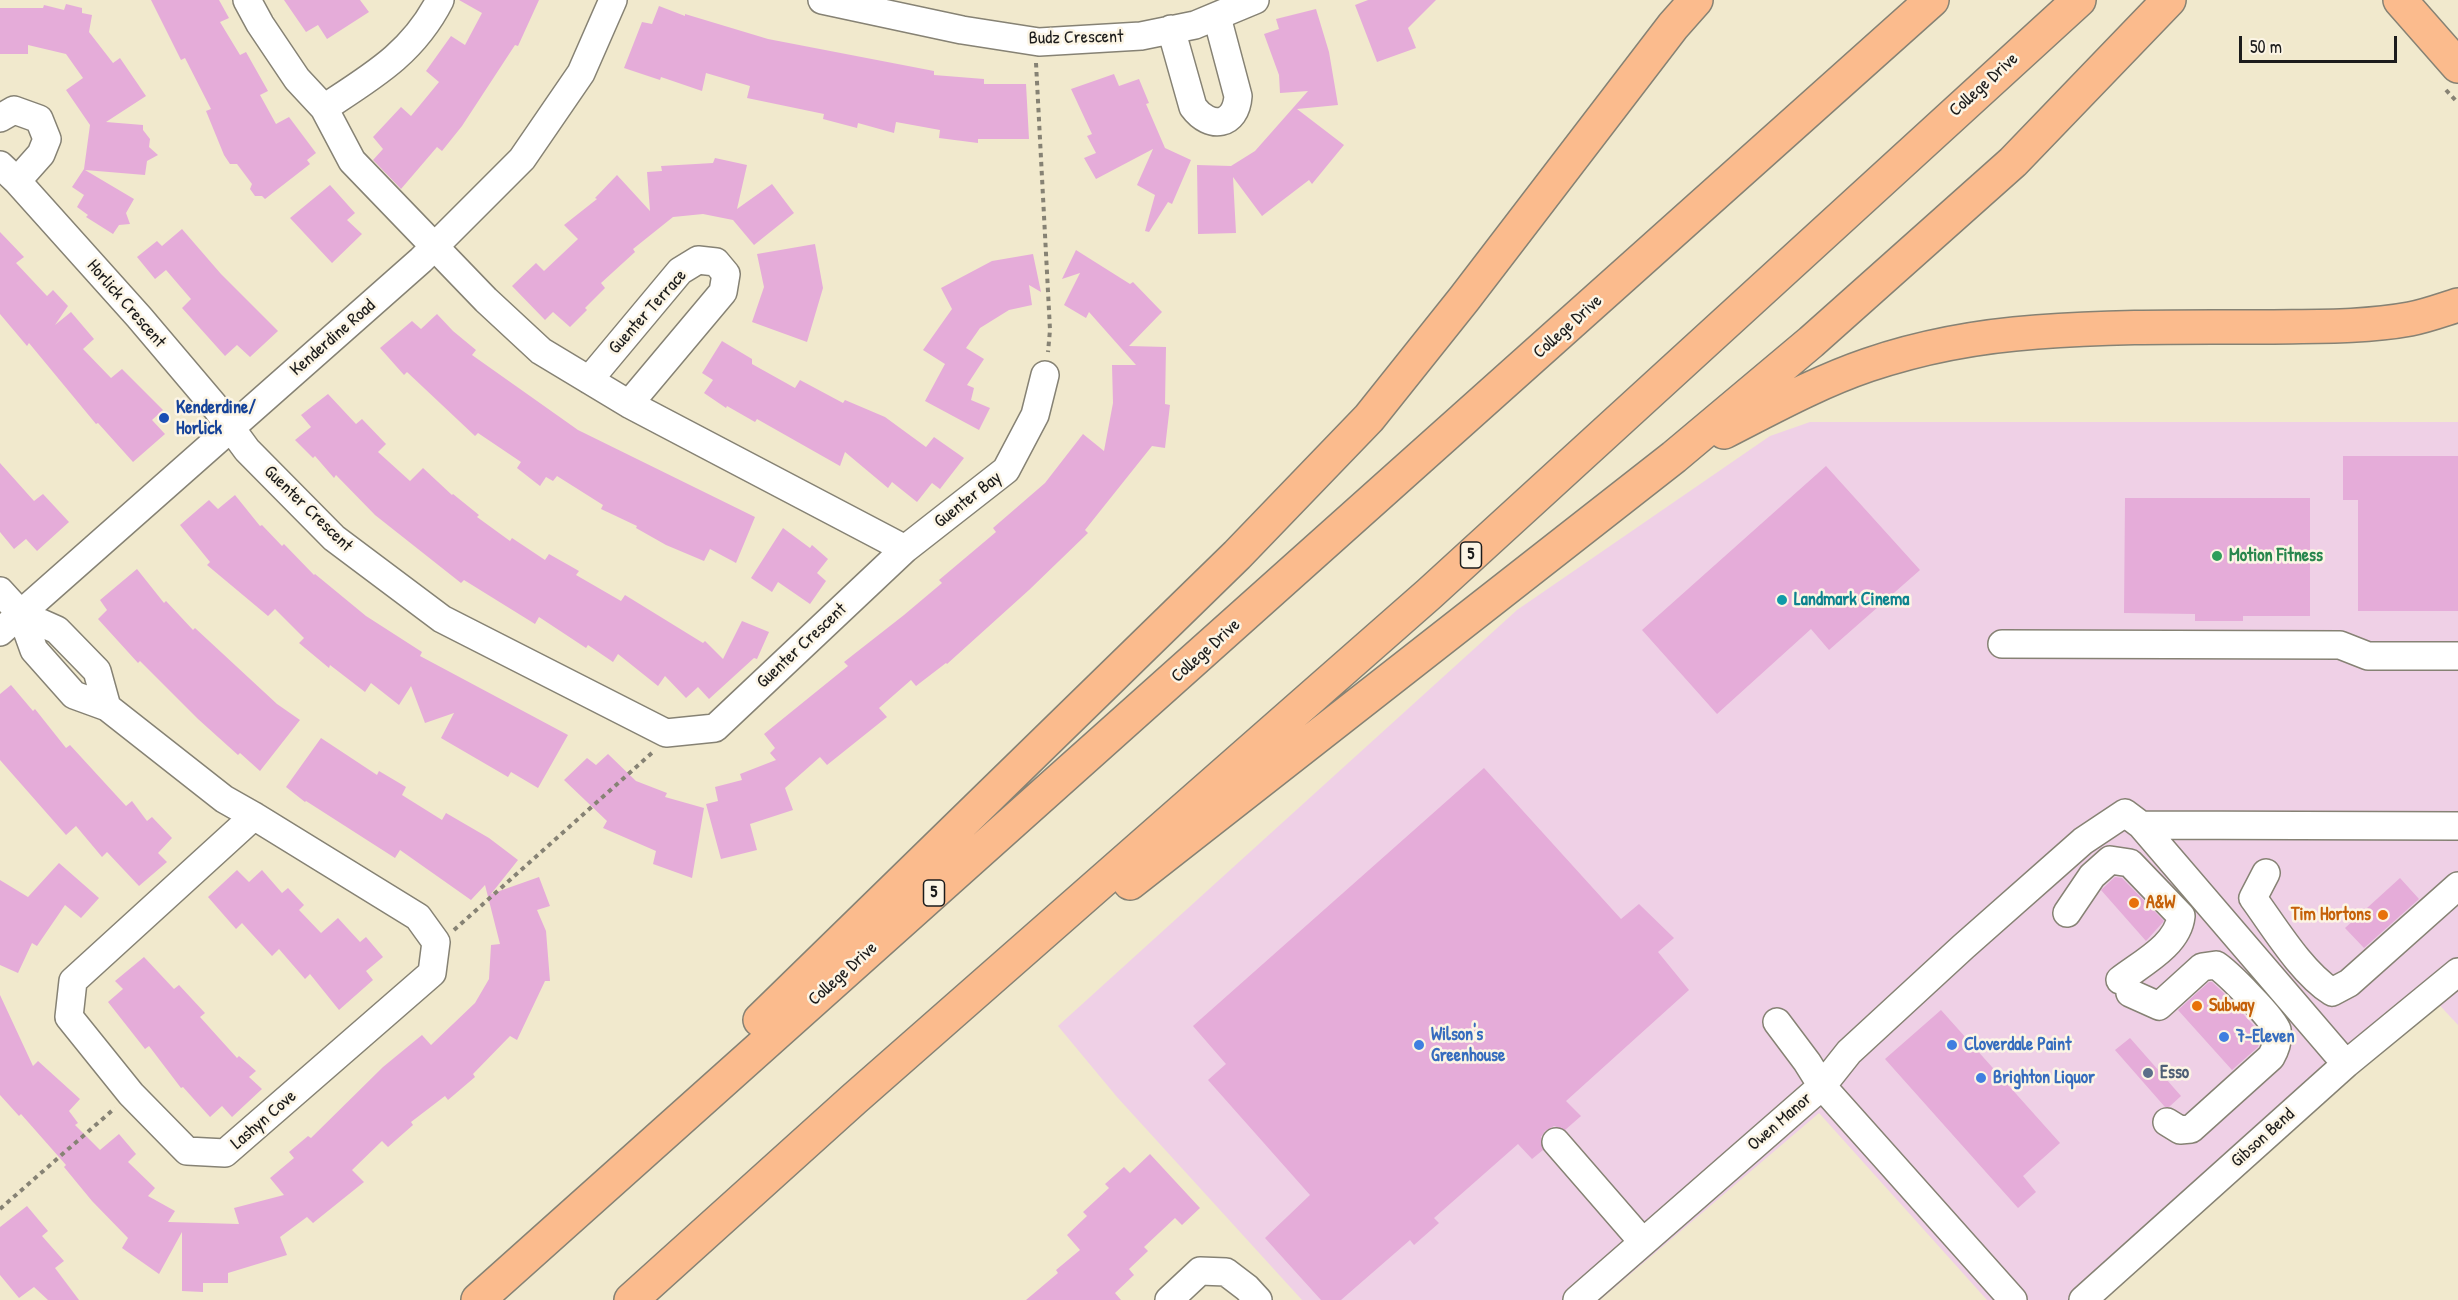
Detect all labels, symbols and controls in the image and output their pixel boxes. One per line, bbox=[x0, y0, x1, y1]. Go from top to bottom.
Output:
scale bar bbox=[2242, 24, 2400, 62]
street label: Budz Crescent bbox=[1029, 26, 1123, 50]
text: 50 m bbox=[2250, 34, 2282, 59]
street label: College Drive bbox=[1945, 48, 2023, 122]
street label: Horlick Crescent bbox=[82, 256, 170, 352]
street label: Guenter Terrace bbox=[604, 265, 692, 359]
street label: College Drive bbox=[1529, 290, 1607, 364]
street label: Kenderdine Road bbox=[286, 295, 380, 381]
place label: Kenderdine/ Horlick bbox=[176, 397, 256, 440]
marker: Kenderdine/ Horlick bbox=[157, 411, 171, 425]
street label: Guenter Crescent bbox=[259, 461, 357, 557]
street label: Guenter Bay bbox=[930, 467, 1006, 533]
road number: 5 bbox=[1460, 542, 1482, 568]
place label: Motion Fitness bbox=[2229, 545, 2323, 567]
marker: Motion Fitness bbox=[2210, 549, 2224, 563]
place label: Landmark Cinema bbox=[1794, 589, 1909, 611]
marker: Landmark Cinema bbox=[1775, 593, 1789, 607]
street label: Guenter Crescent bbox=[753, 599, 851, 693]
street label: College Drive bbox=[1167, 614, 1245, 688]
road number: 5 bbox=[924, 880, 944, 906]
place label: A&W bbox=[2146, 892, 2175, 914]
marker: A&W bbox=[2127, 896, 2141, 910]
place label: Tim Hortons bbox=[2291, 904, 2371, 926]
marker: Tim Hortons bbox=[2376, 908, 2390, 922]
street label: College Drive bbox=[804, 937, 882, 1011]
place label: Subway bbox=[2209, 995, 2255, 1017]
marker: Subway bbox=[2190, 999, 2204, 1013]
place label: Wilson's Greenhouse bbox=[1431, 1024, 1505, 1066]
place label: 7-Eleven bbox=[2236, 1026, 2295, 1048]
marker: 7-Eleven bbox=[2217, 1030, 2231, 1044]
place label: Cloverdale Paint bbox=[1964, 1034, 2071, 1056]
marker: Wilson's Greenhouse bbox=[1412, 1038, 1426, 1052]
marker: Cloverdale Paint bbox=[1945, 1038, 1959, 1052]
place label: Esso bbox=[2160, 1062, 2189, 1084]
marker: Esso bbox=[2141, 1066, 2155, 1080]
place label: Brighton Liquor bbox=[1993, 1067, 2095, 1089]
marker: Brighton Liquor bbox=[1974, 1071, 1988, 1085]
street label: Lashyn Cove bbox=[227, 1086, 301, 1154]
street label: Owen Manor bbox=[1744, 1088, 1816, 1156]
street label: Gibson Bend bbox=[2227, 1104, 2299, 1172]

